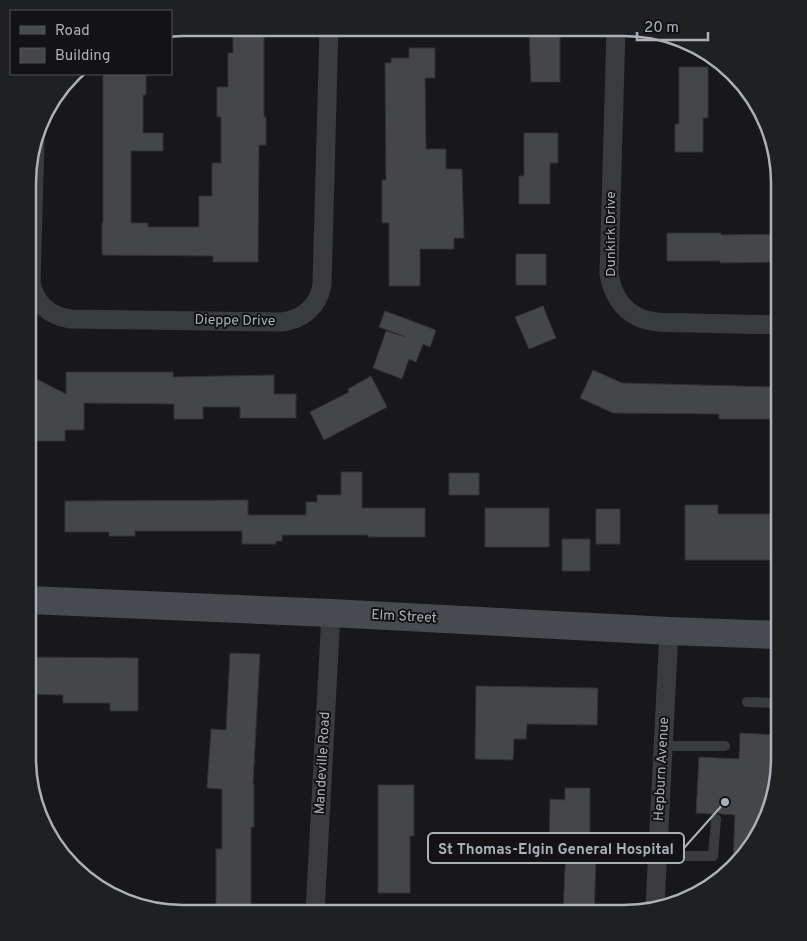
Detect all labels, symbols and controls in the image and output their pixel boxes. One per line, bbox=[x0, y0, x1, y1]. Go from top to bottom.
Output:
legend bbox=[10, 10, 172, 75]
scale bar bbox=[637, 10, 708, 42]
text: 20 m bbox=[644, 19, 679, 38]
text: Road bbox=[55, 22, 90, 41]
text: Building bbox=[55, 47, 110, 66]
street label: Dunkirk Drive bbox=[603, 191, 620, 277]
street label: Dieppe Drive bbox=[194, 312, 276, 330]
street label: Elm Street bbox=[371, 607, 437, 627]
street label: Mandeville Road bbox=[312, 711, 334, 815]
street label: Hepburn Avenue bbox=[651, 717, 673, 821]
callout: St Thomas-Elgin General Hospital bbox=[428, 833, 684, 863]
text: St Thomas-Elgin General Hospital bbox=[438, 841, 674, 860]

